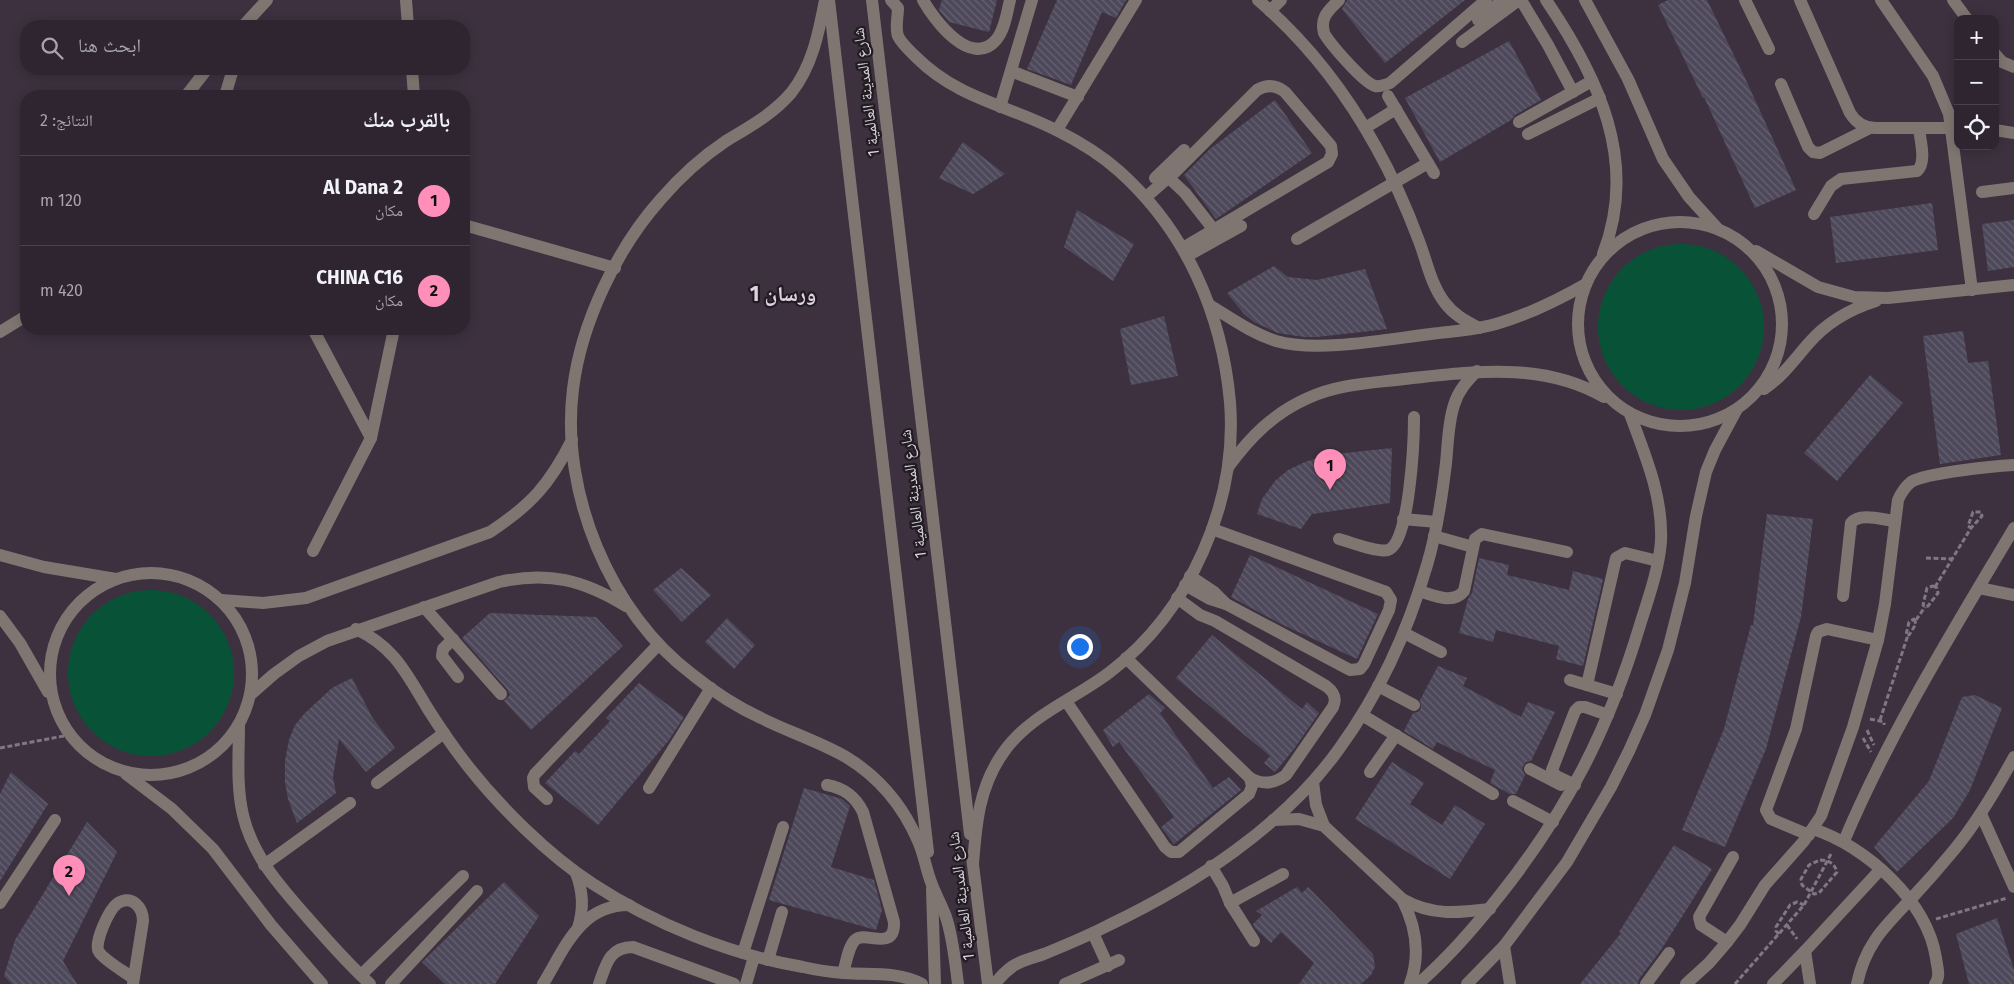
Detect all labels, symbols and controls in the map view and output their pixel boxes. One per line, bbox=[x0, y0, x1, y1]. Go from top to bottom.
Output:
map controls bbox=[1954, 15, 1999, 150]
button: + bbox=[1954, 15, 1999, 60]
search box bbox=[20, 20, 470, 75]
street label: شارع المدينة العالمية 1 bbox=[849, 26, 884, 158]
icon: search bbox=[38, 34, 66, 62]
text: ابحث هنا bbox=[78, 34, 141, 57]
button: − bbox=[1954, 60, 1999, 105]
button: locate bbox=[1954, 105, 1999, 150]
text: بالقرب منك bbox=[363, 107, 450, 133]
text: النتائج: 2 bbox=[40, 111, 93, 130]
text: Al Dana 2 bbox=[323, 176, 403, 199]
text: 120 m bbox=[40, 191, 82, 210]
text: 1 bbox=[430, 191, 438, 210]
text: مكان bbox=[375, 201, 403, 220]
text: CHINA C16 bbox=[316, 266, 403, 289]
text: 420 m bbox=[40, 281, 83, 300]
text: 2 bbox=[430, 281, 438, 300]
district label: ورسان 1 bbox=[750, 281, 816, 307]
text: مكان bbox=[375, 291, 403, 310]
street label: شارع المدينة العالمية 1 bbox=[896, 428, 931, 560]
pin: 1 bbox=[1314, 449, 1346, 490]
your location bbox=[1067, 634, 1093, 660]
street label: شارع المدينة العالمية 1 bbox=[944, 830, 979, 962]
pin: 2 bbox=[53, 855, 85, 896]

